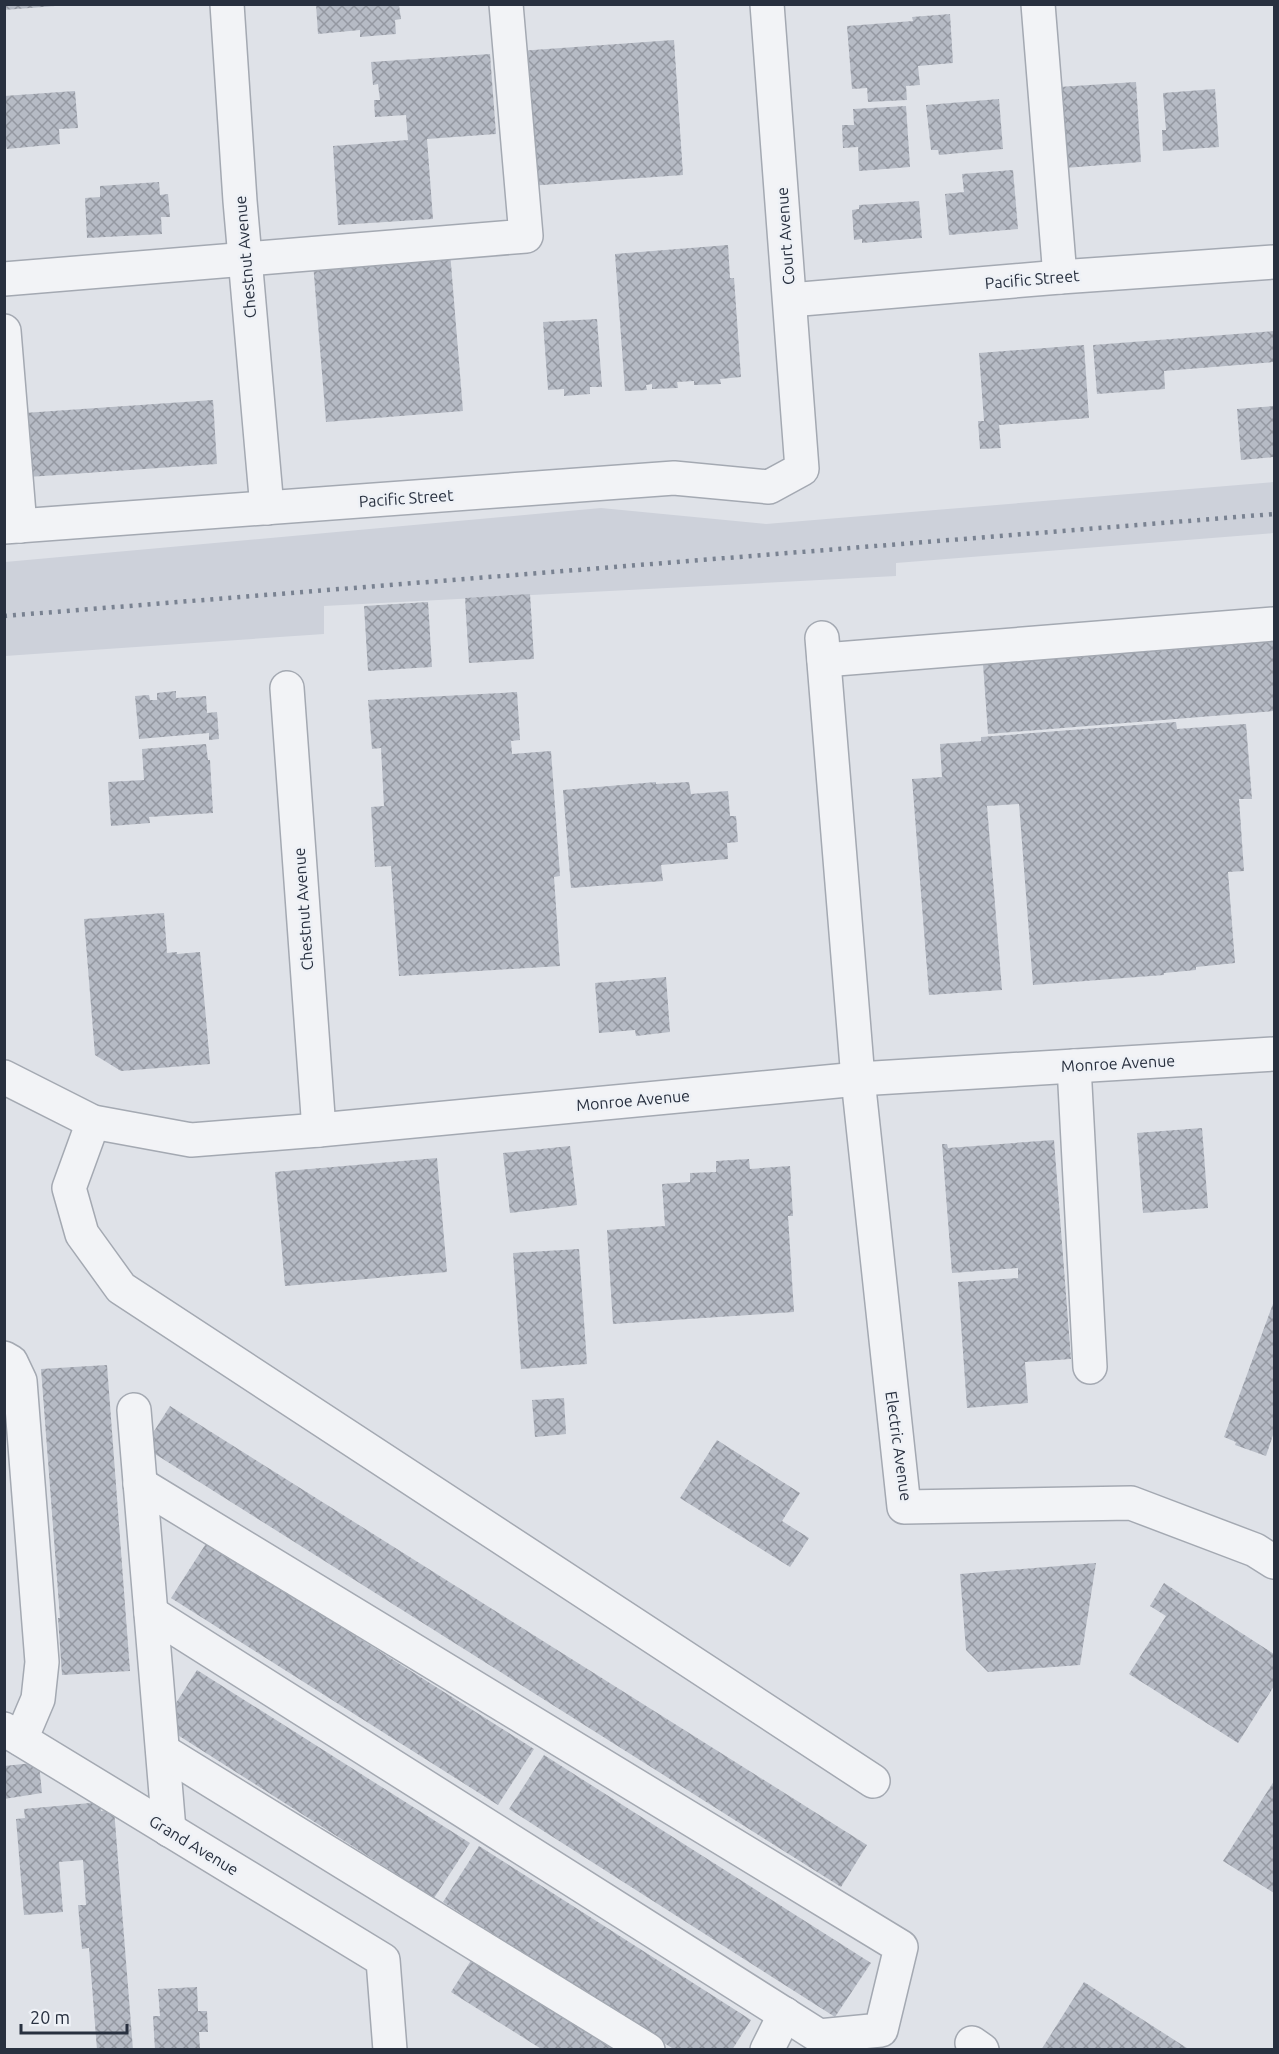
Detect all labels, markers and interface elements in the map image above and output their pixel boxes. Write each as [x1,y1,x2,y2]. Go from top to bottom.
street label: Court Avenue [773,186,797,286]
street label: Chestnut Avenue [231,195,259,319]
street label: Pacific Street [984,266,1081,292]
street label: Pacific Street [358,486,455,510]
street label: Chestnut Avenue [290,847,316,971]
street label: Monroe Avenue [1060,1051,1176,1075]
street label: Monroe Avenue [575,1086,691,1114]
street label: Electric Avenue [882,1390,916,1502]
street label: Grand Avenue [146,1811,242,1879]
scale bar [21,1997,128,2035]
text: 20 m [30,2007,70,2027]

